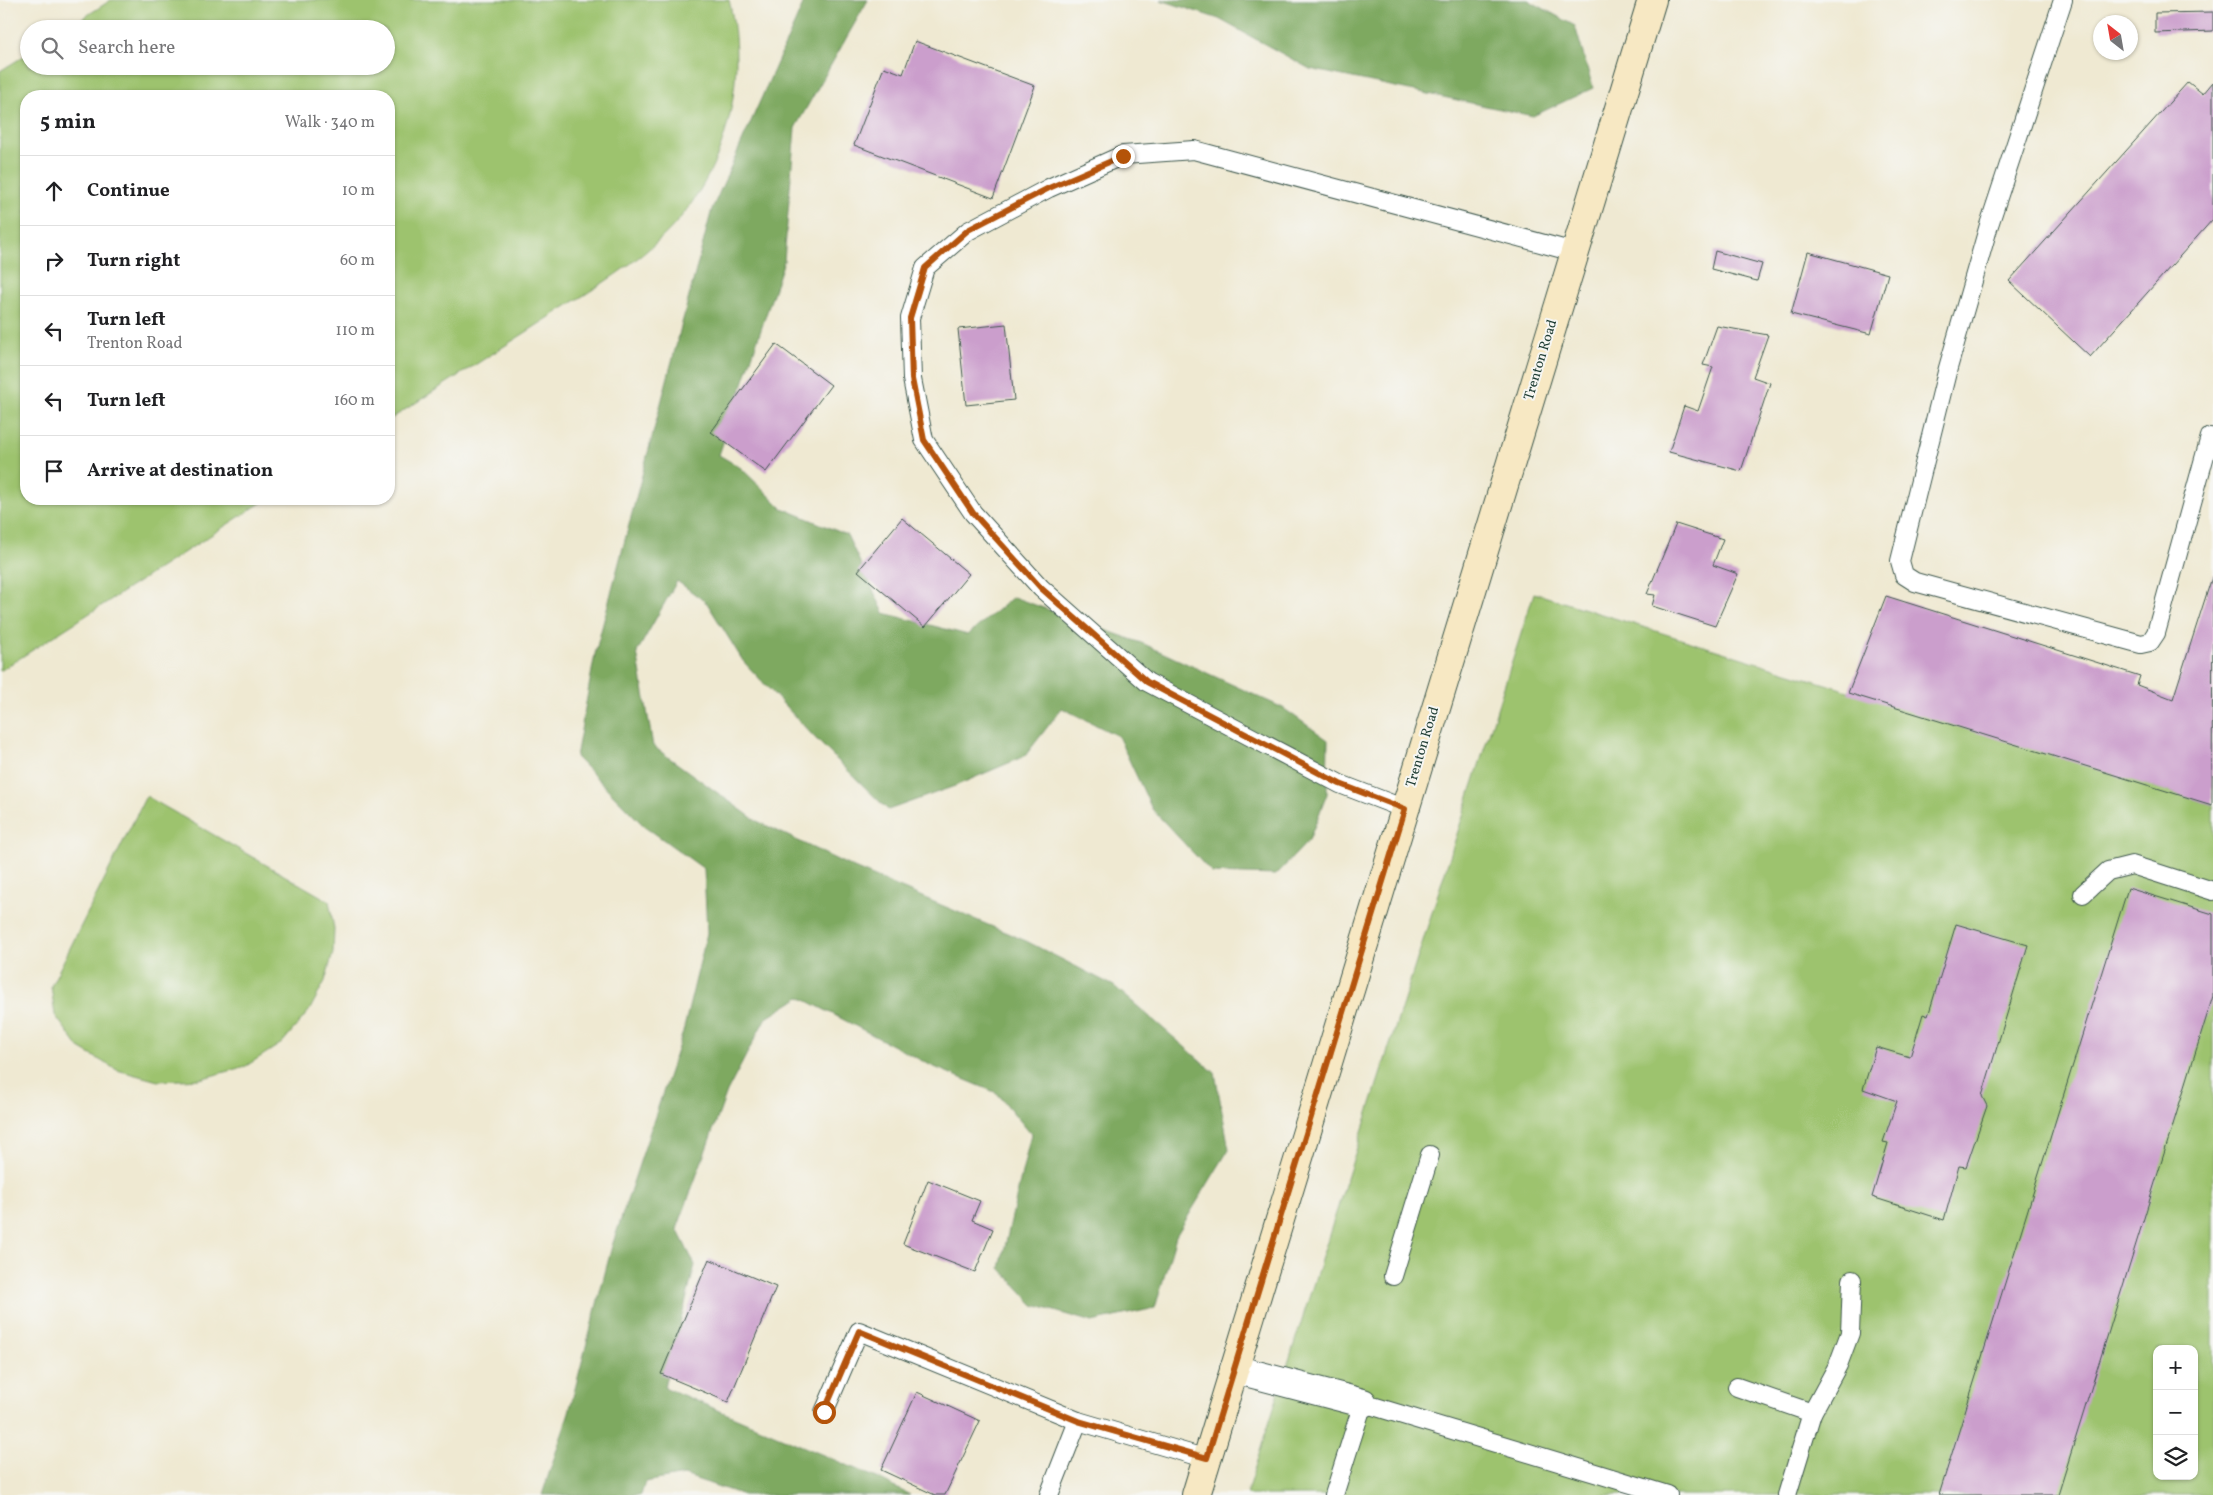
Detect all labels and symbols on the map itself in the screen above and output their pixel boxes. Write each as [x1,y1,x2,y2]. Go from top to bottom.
north arrow [2093,15,2138,60]
route end [1112,145,1135,168]
street label: Trenton Road [1520,317,1562,403]
street label: Trenton Road [1402,704,1444,790]
route start [813,1401,836,1424]

